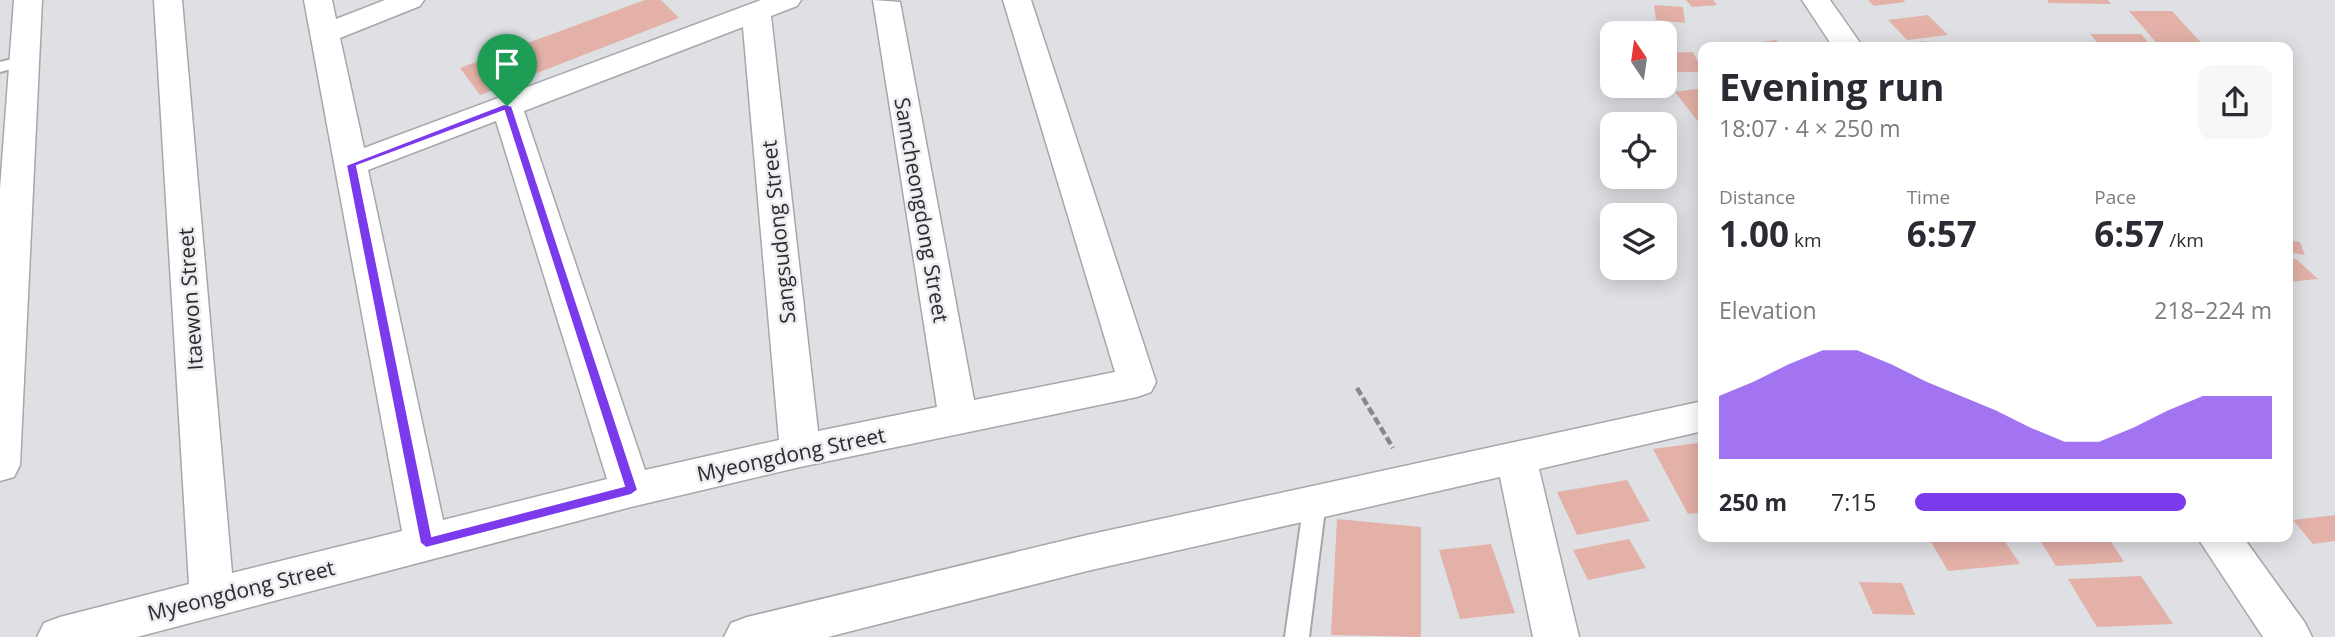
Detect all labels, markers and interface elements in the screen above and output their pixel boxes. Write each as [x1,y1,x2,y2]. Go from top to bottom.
north arrow [1600,21,1676,98]
map controls [1600,21,1677,280]
pin [477,34,537,106]
icon: arrive [488,45,526,83]
text: Evening run [1719,60,1944,112]
button: share [2198,65,2272,139]
street label: Samcheongdong Street [888,95,956,325]
button: locate [1600,112,1677,189]
text: 18:07 · 4 × 250 m [1719,112,1901,144]
street label: Sangsudong Street [754,139,802,325]
text: Distance [1719,184,1795,210]
text: Time [1907,184,1950,210]
text: Pace [2094,184,2136,210]
button: layers [1600,203,1677,280]
text: 1.00 [1719,210,1789,257]
text: 6:57 [1907,210,1977,257]
text: 6:57 [2094,210,2164,257]
street label: Itaewon Street [171,227,209,371]
text: km [1789,227,1822,253]
text: /km [2164,227,2204,253]
text: Elevation [1719,294,1817,326]
text: 218–224 m [2154,294,2272,326]
street label: Myeongdong Street [694,420,888,488]
text: 250 m [1719,486,1787,518]
text: 7:15 [1831,486,1877,518]
street label: Myeongdong Street [144,553,338,627]

